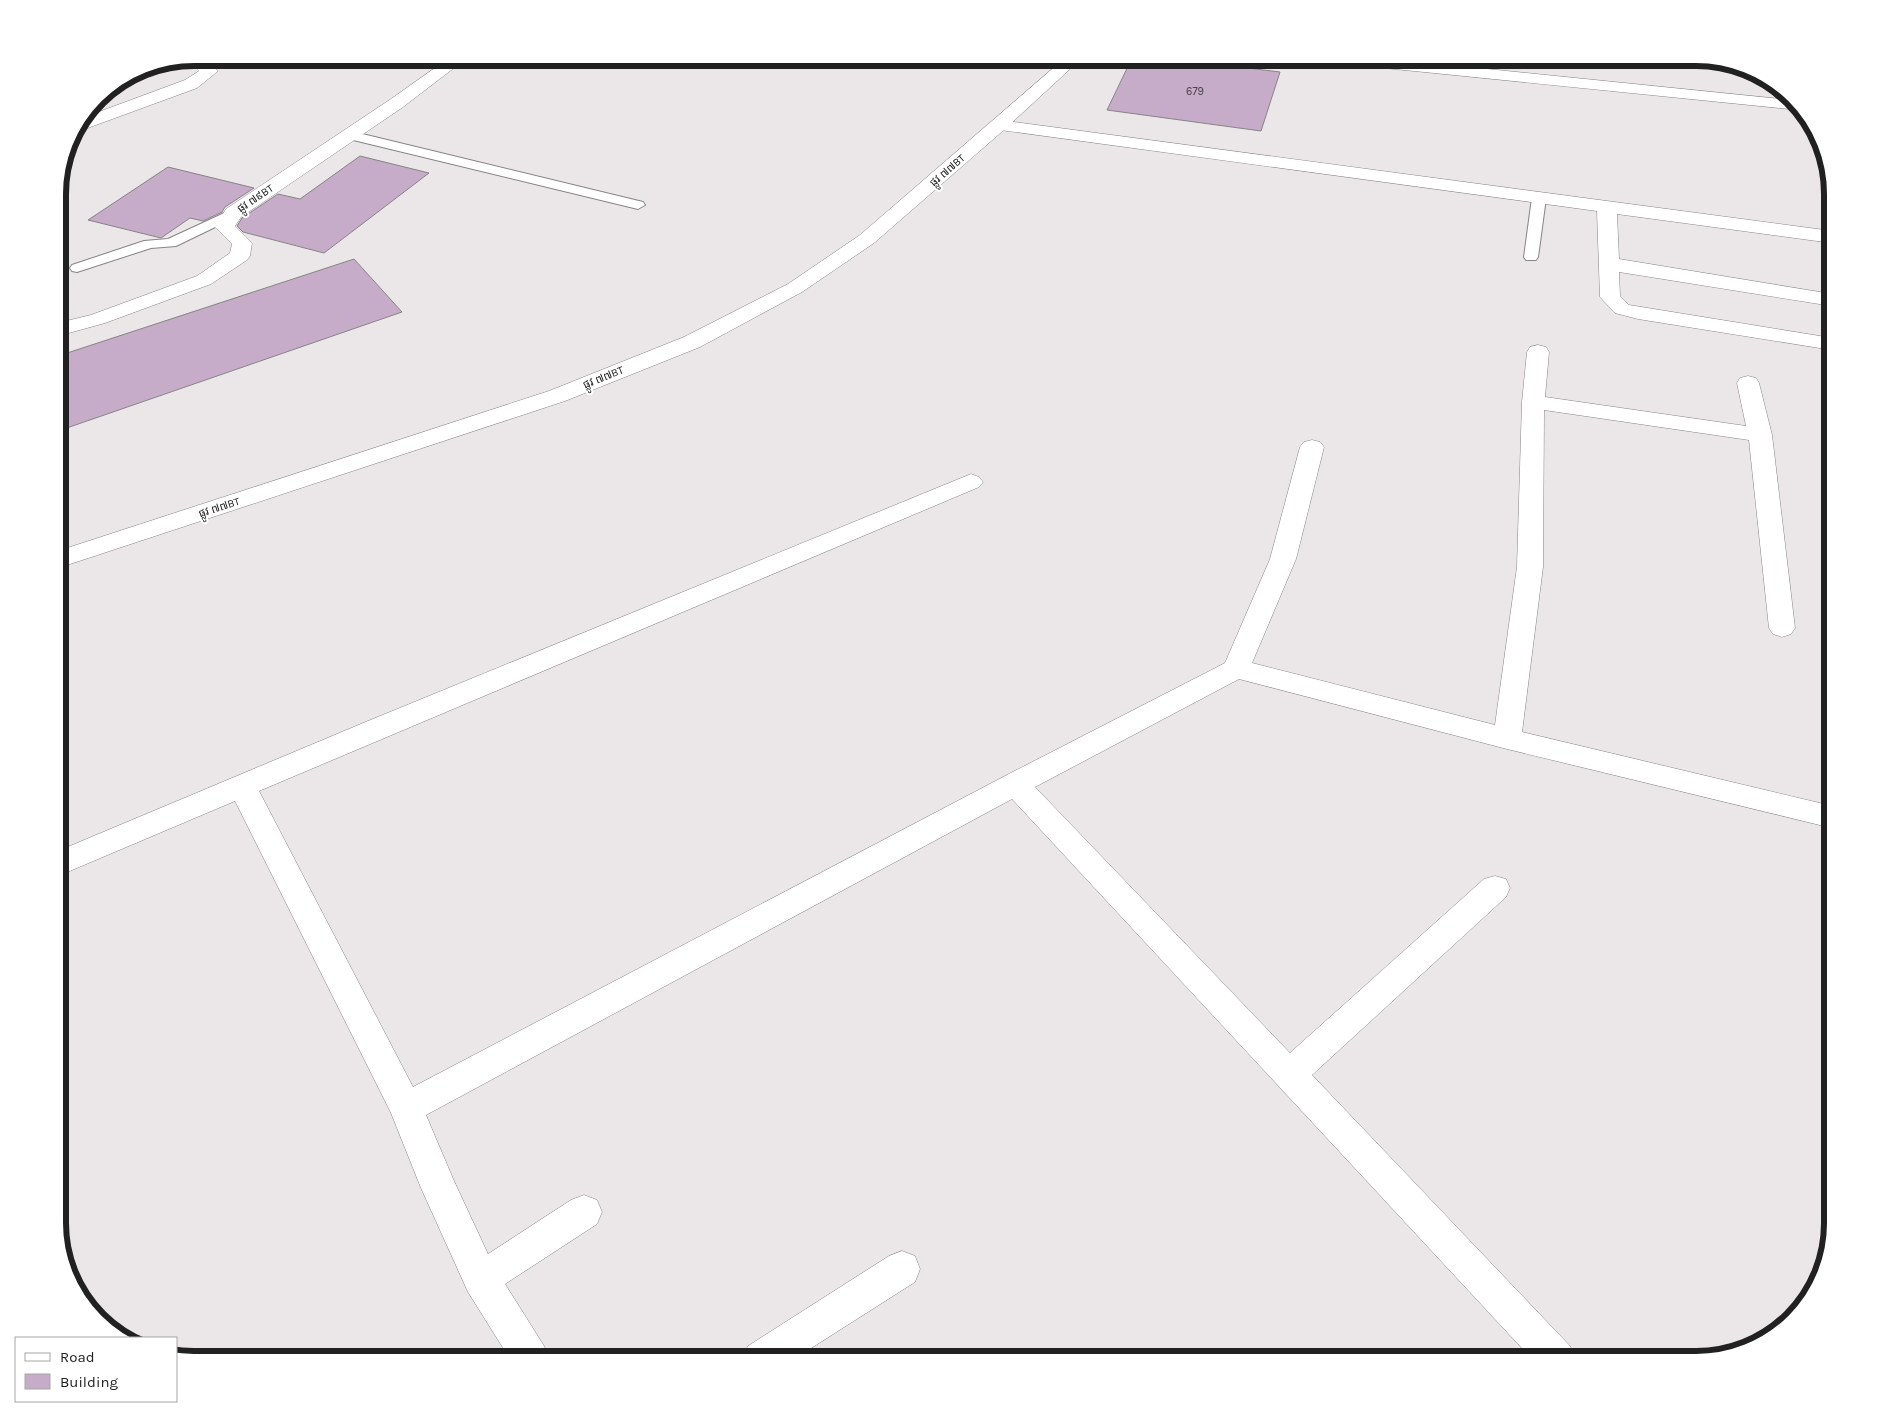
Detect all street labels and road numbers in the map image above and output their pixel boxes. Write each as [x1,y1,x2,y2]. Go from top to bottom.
street label: ផ្លូវ ៧៧BT [927,151,970,192]
street label: ផ្លូវ ៧៩BT [235,181,278,218]
street label: ផ្លូវ ៧៧BT [581,363,627,395]
street label: ផ្លូវ ៧៧BT [197,495,243,523]

